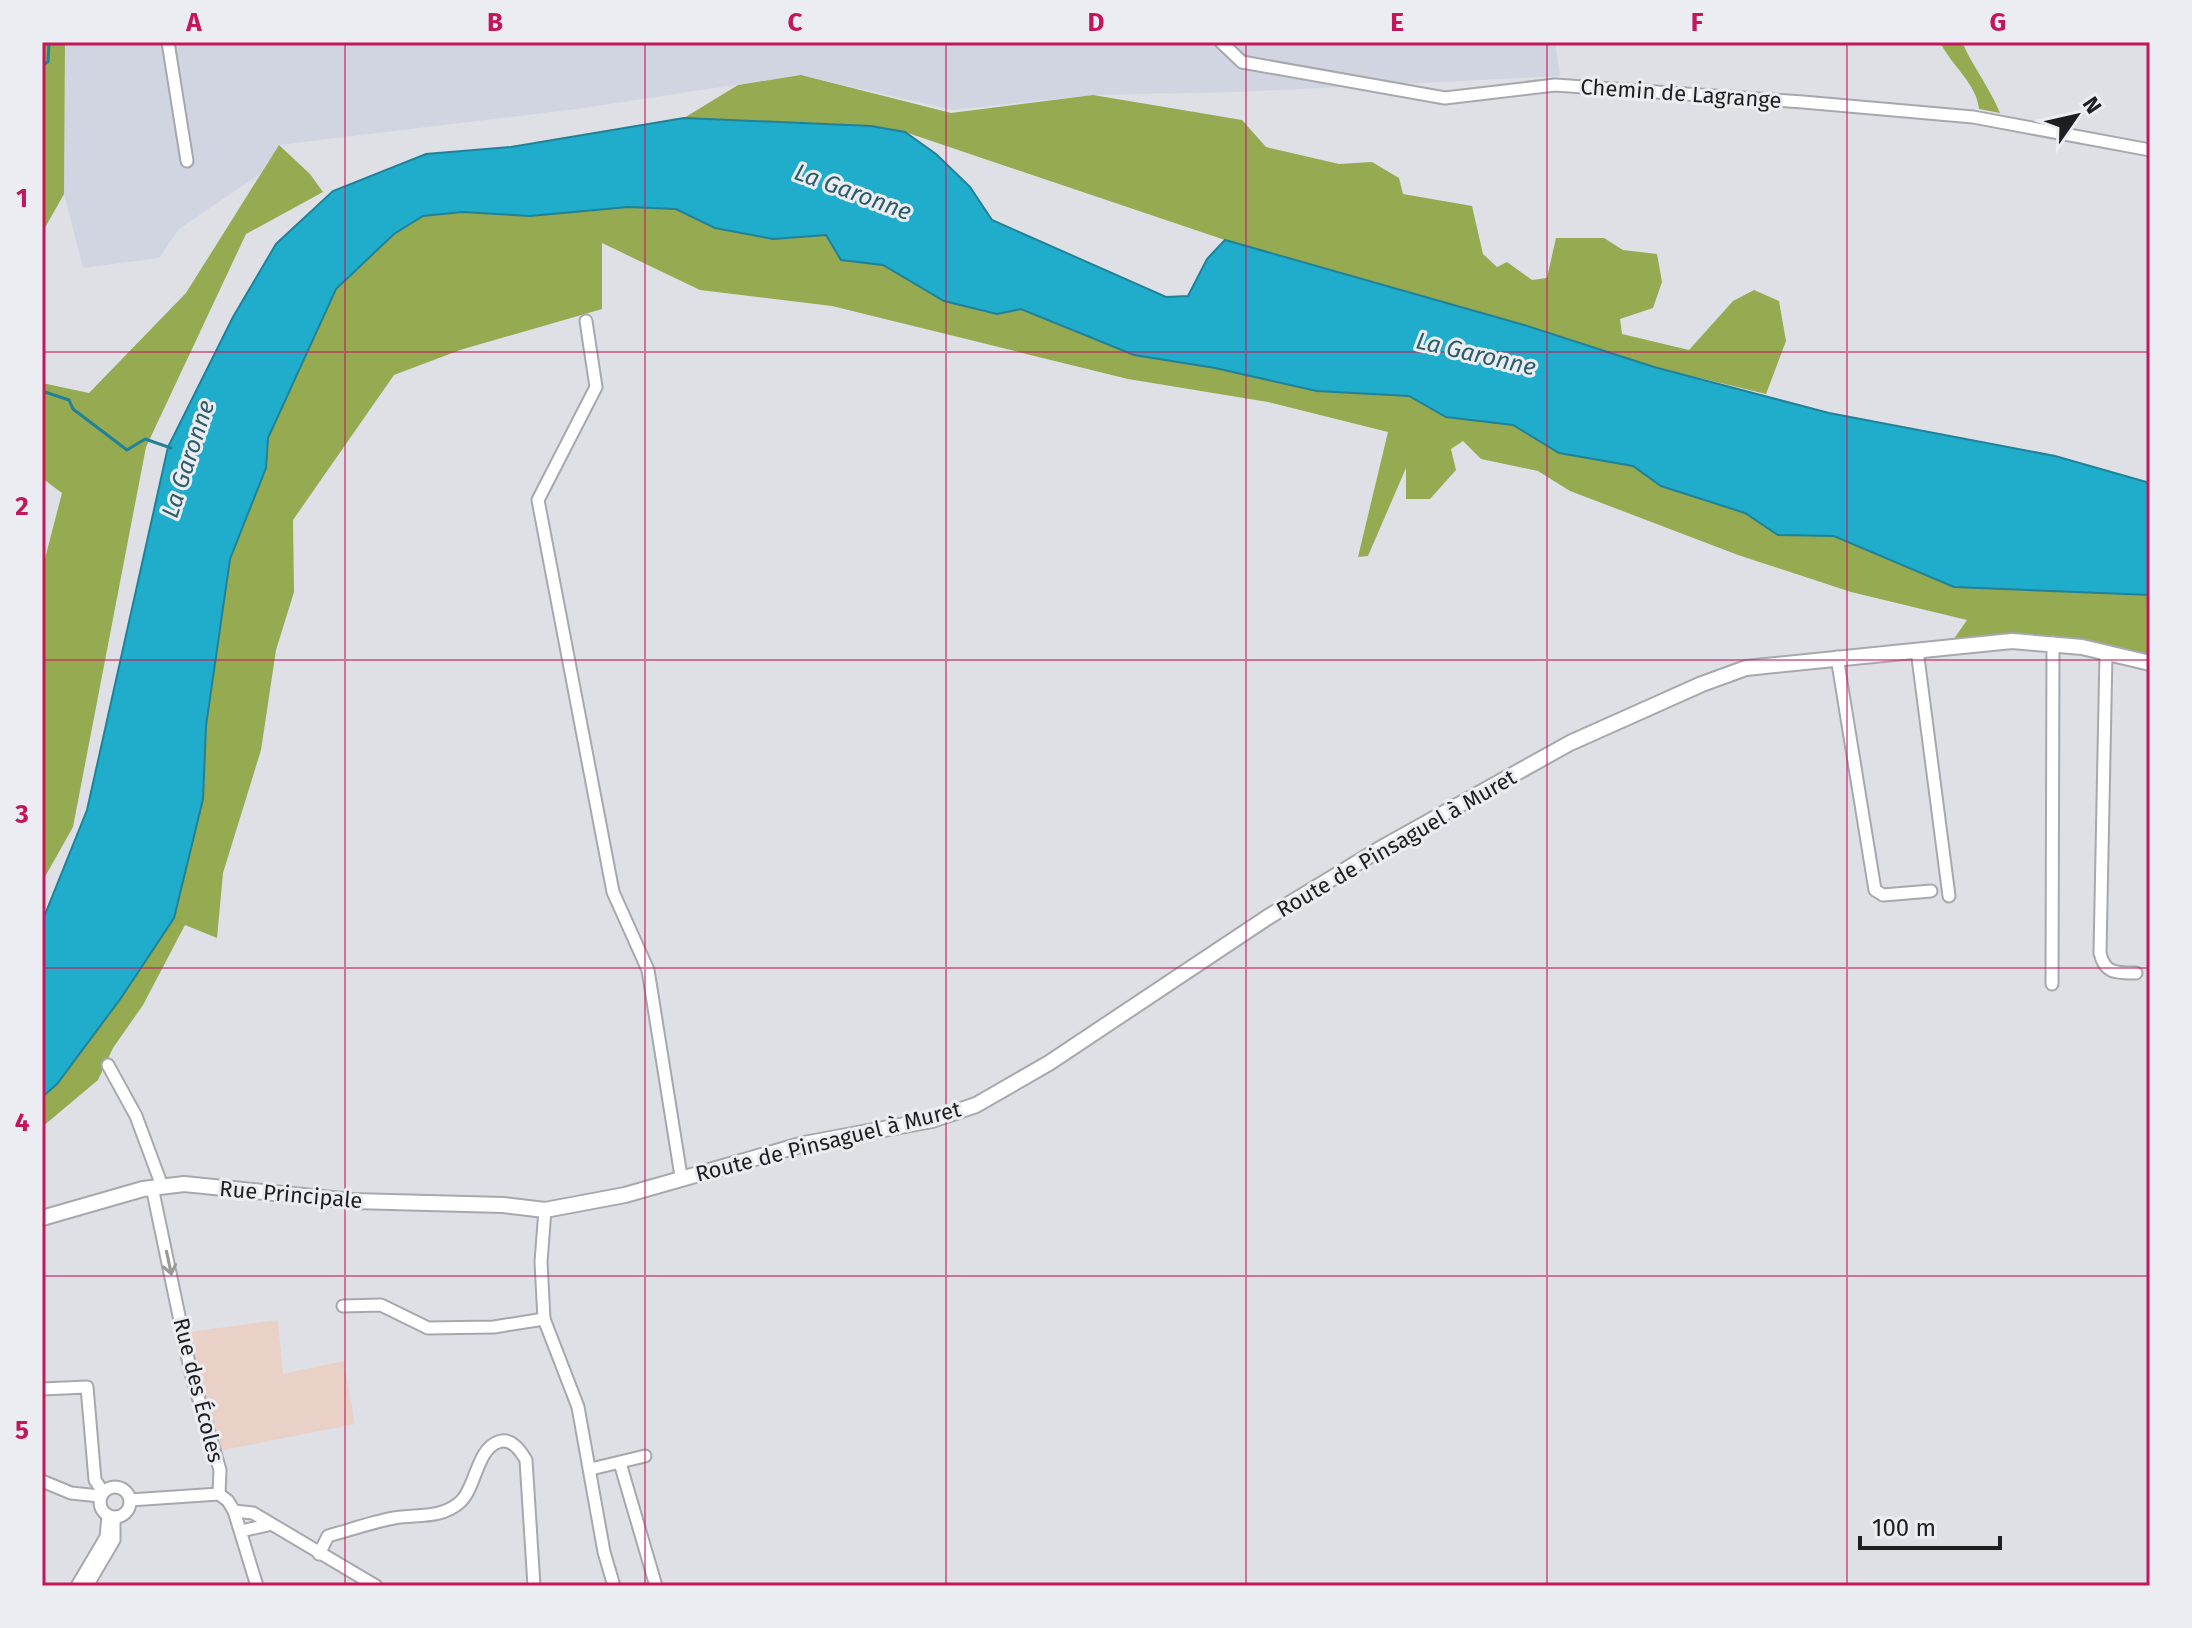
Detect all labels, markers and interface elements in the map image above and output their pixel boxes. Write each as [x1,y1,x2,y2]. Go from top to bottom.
text: A [185,7,202,38]
text: B [487,7,503,38]
text: C [788,7,803,38]
text: D [1088,7,1105,38]
text: E [1390,7,1404,38]
text: F [1691,7,1704,38]
text: G [1990,7,2006,38]
street label: Chemin de Lagrange [1580,73,1782,114]
north arrow [2036,76,2116,156]
text: N [2077,91,2107,119]
water label: La Garonne [791,158,915,226]
text: 1 [16,183,28,214]
water label: La Garonne [1413,327,1539,381]
water label: La Garonne [156,397,220,521]
text: 2 [15,491,29,522]
street label: Route de Pinsaguel à Muret [1272,764,1521,923]
text: 3 [14,799,29,830]
street label: Route de Pinsaguel à Muret [693,1095,964,1188]
text: 4 [15,1107,30,1138]
street label: Rue Principale [218,1175,364,1214]
one-way arrow [162,1250,177,1276]
street label: Rue des Écoles [168,1315,230,1465]
text: 5 [15,1415,29,1446]
scale bar [1860,1500,2000,1550]
text: 100 m [1872,1514,1936,1542]

